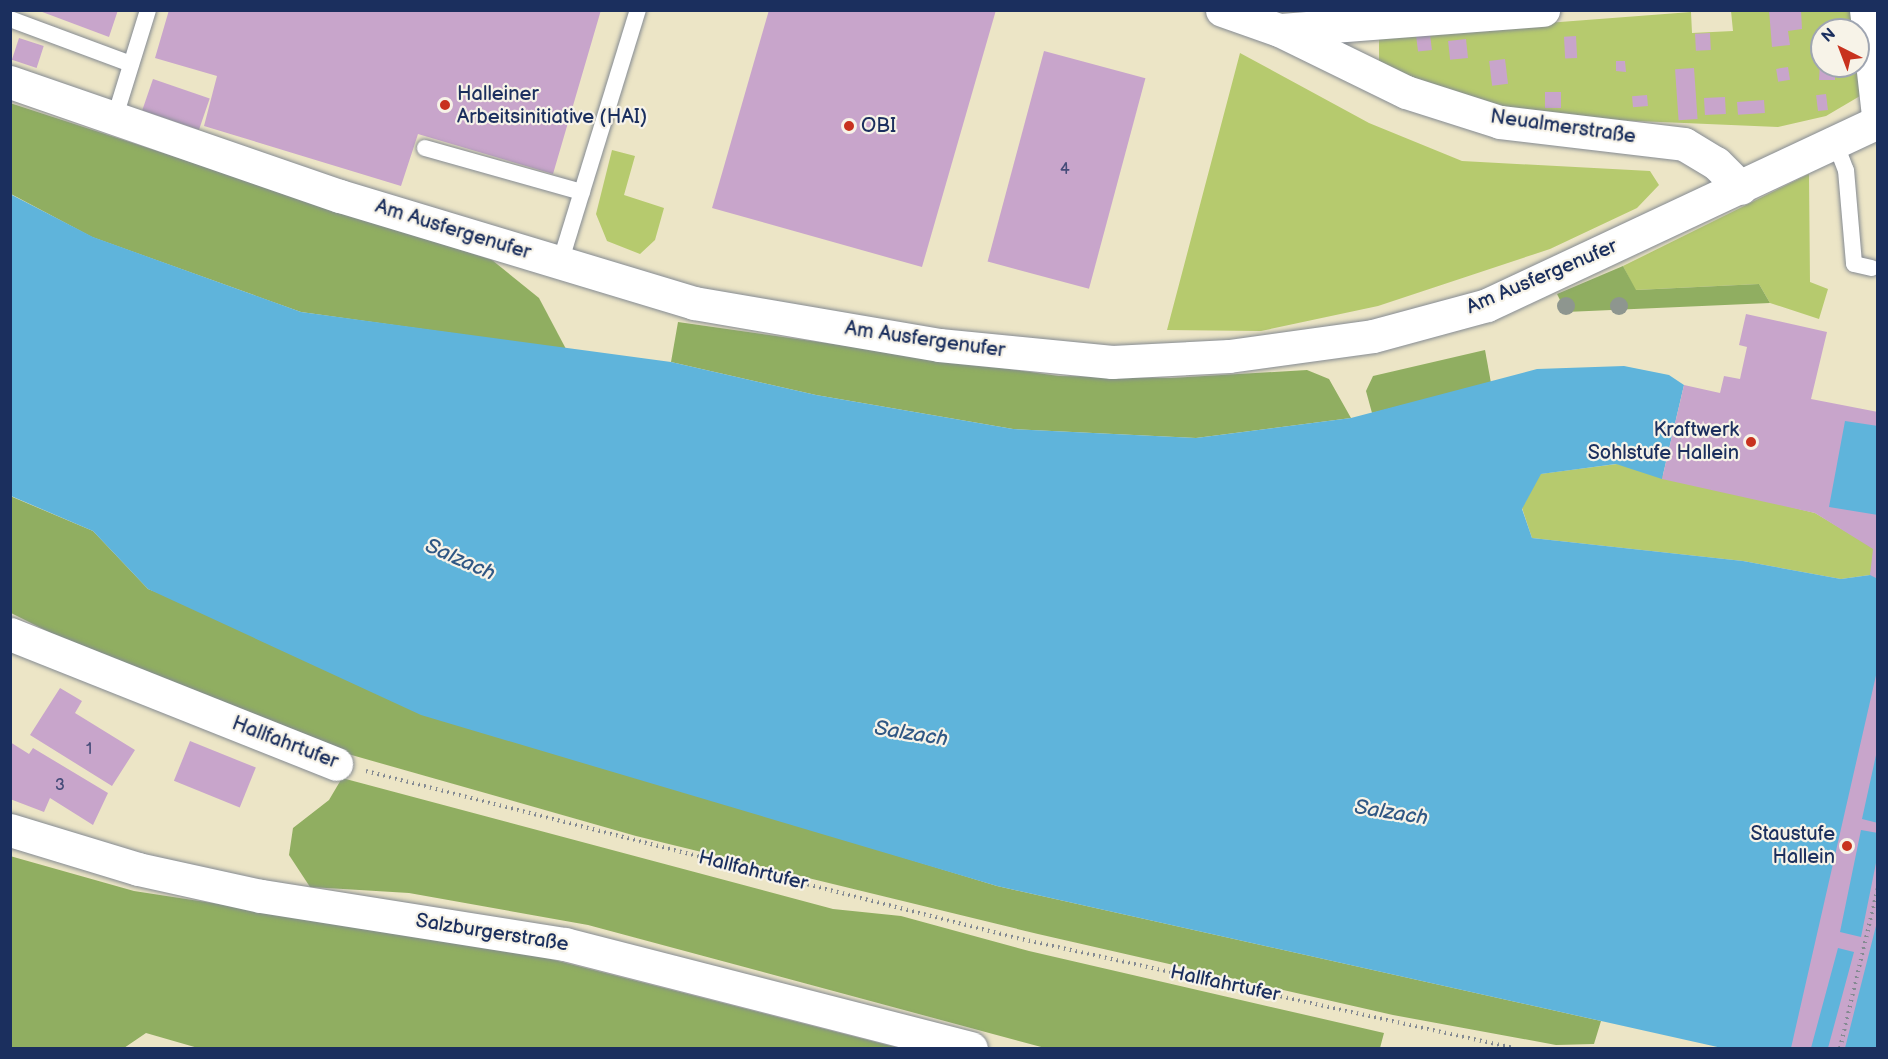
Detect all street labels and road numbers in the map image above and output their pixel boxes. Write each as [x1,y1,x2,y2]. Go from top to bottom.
street label: Neualmerstraße [1489,105,1637,149]
street label: Am Ausfergenufer [372,195,534,265]
street label: Am Ausfergenufer [1463,234,1621,320]
street label: Am Ausfergenufer [843,317,1007,363]
street label: Hallfahrtufer [229,712,341,774]
street label: Hallfahrtufer [696,846,810,896]
street label: Salzburgerstraße [414,909,570,957]
street label: Hallfahrtufer [1168,961,1282,1007]

